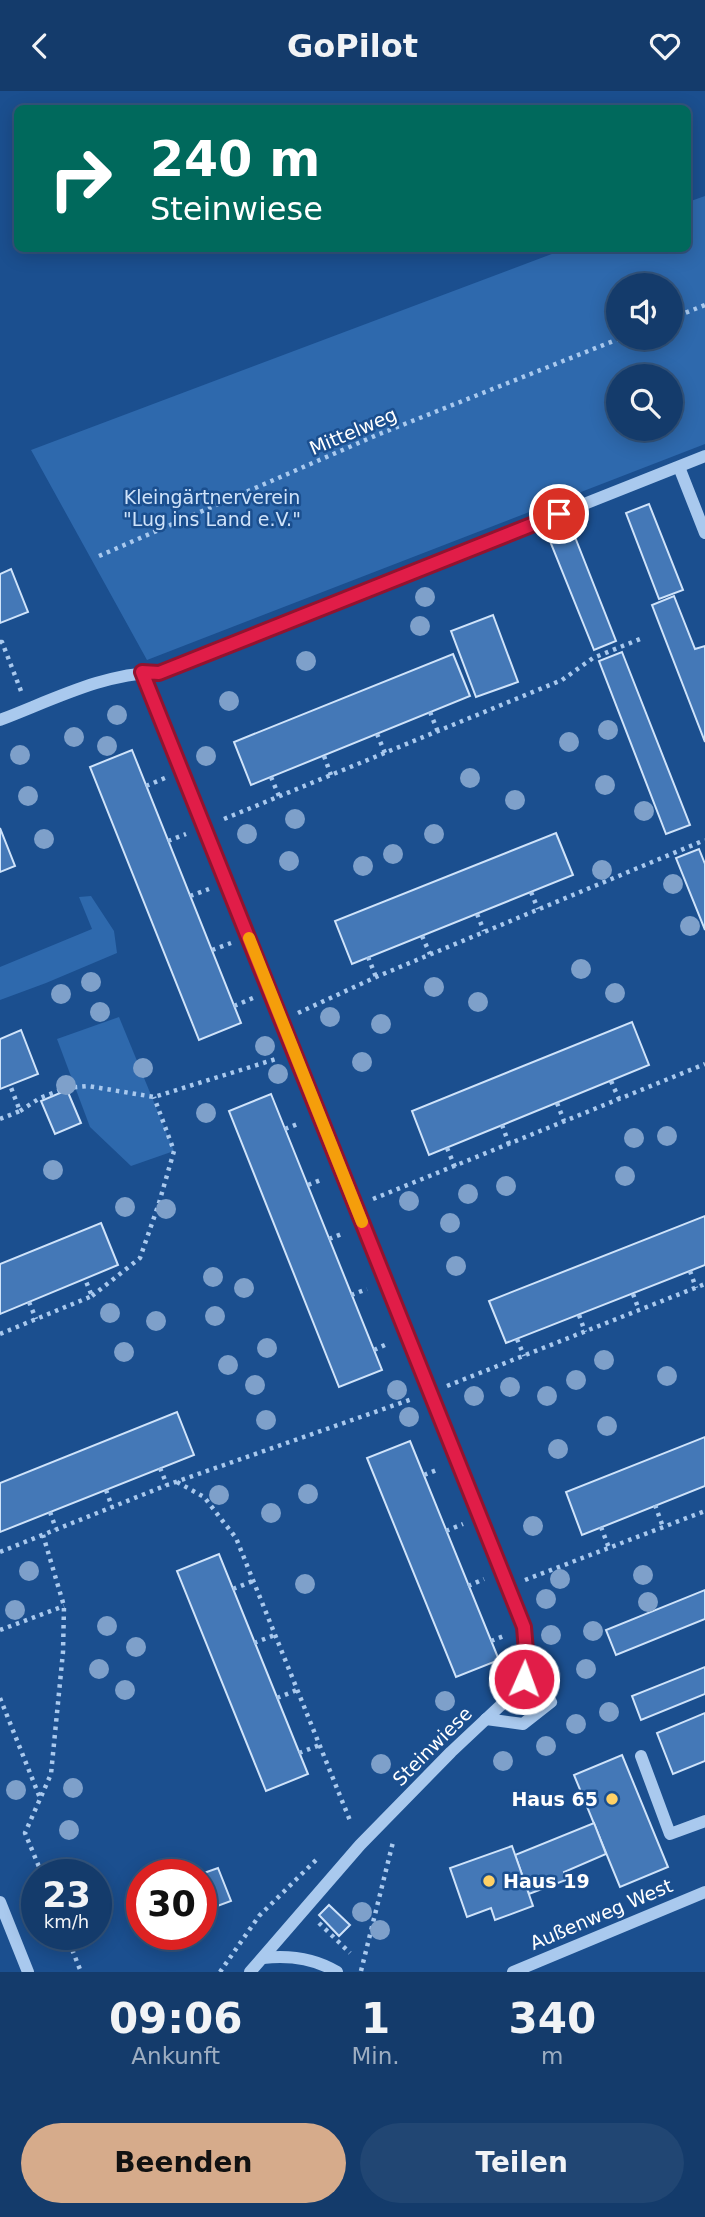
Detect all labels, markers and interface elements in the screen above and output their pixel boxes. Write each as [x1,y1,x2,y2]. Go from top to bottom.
icon: back [21,27,59,65]
text: GoPilot [287,27,418,65]
icon: heart [646,27,684,65]
text: 240 m [150,131,320,188]
icon: right [35,133,126,224]
text: Steinwiese [150,190,323,228]
map controls [606,273,683,441]
button: sound [606,273,683,350]
button: search [606,364,683,441]
street label: Mittelweg [306,403,400,459]
pin [529,484,589,544]
park label: Kleingärtnerverein "Lug ins Land e.V." [123,486,301,530]
icon: arrive [540,495,578,533]
position arrow [487,1642,561,1716]
street label: Steinwiese [388,1702,476,1790]
place label: Haus 65 [511,1788,598,1810]
marker: Haus 65 [604,1791,620,1807]
speed limit sign: 30 [126,1859,217,1950]
place label: Haus 19 [503,1870,590,1892]
marker: Haus 19 [481,1873,497,1889]
street label: Außenweg West [526,1874,676,1954]
text: 23 [42,1875,91,1915]
text: km/h [44,1911,89,1932]
text: 09:06 [109,1994,243,2043]
text: 1 [361,1994,390,2043]
text: 340 [508,1994,596,2043]
text: Ankunft [131,2043,220,2069]
text: Min. [351,2043,400,2069]
text: m [541,2043,563,2069]
button: Beenden [21,2123,346,2203]
button: Teilen [360,2123,684,2203]

